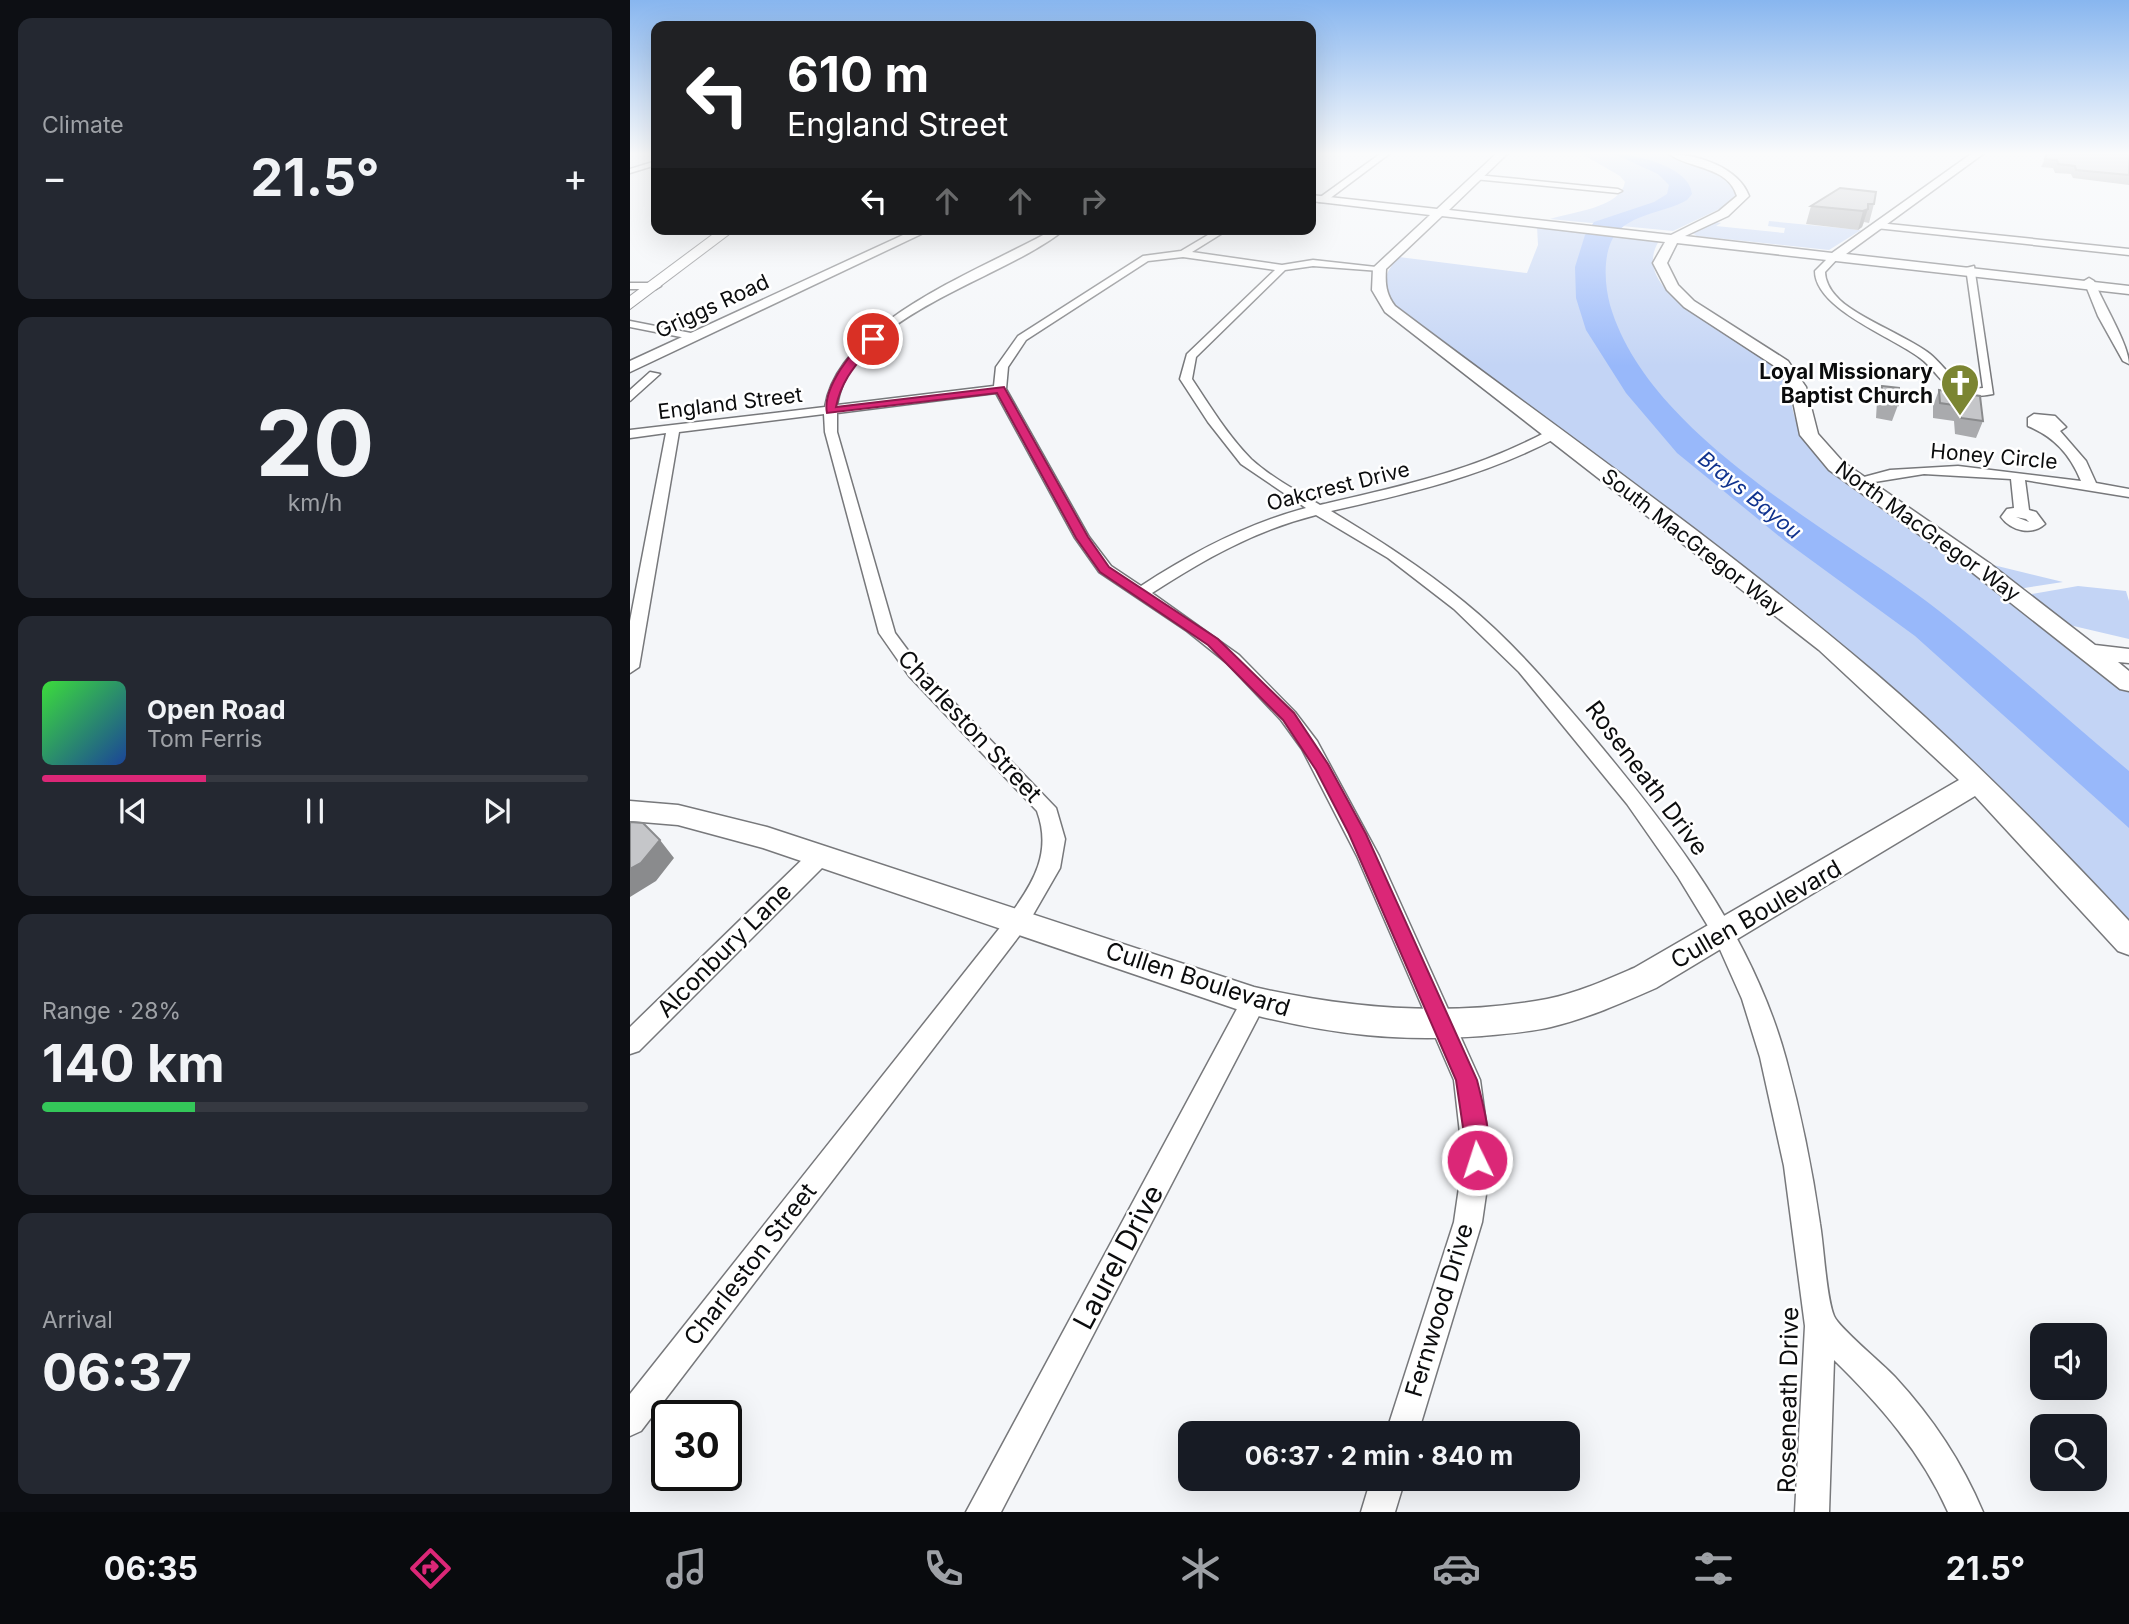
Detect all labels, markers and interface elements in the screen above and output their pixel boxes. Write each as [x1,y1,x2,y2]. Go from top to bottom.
text: 610 m [787,45,929,104]
icon: left [672,49,763,140]
text: England Street [787,105,1008,144]
text: Climate [42,111,124,139]
text: 21.5° [250,146,380,209]
text: − [42,154,67,200]
text: + [563,154,588,200]
icon: left [855,182,893,220]
icon: ahead [928,182,966,220]
icon: ahead [1001,182,1039,220]
icon: right [1074,182,1112,220]
street label: Griggs Road [651,269,773,343]
pin [843,309,903,369]
icon: arrive [854,320,892,358]
place label: Loyal Missionary Baptist Church [1759,359,1933,408]
church icon: Loyal Missionary Baptist Church [1939,362,1981,417]
street label: England Street [656,382,804,424]
text: 20 [256,388,374,498]
street label: Honey Circle [1929,438,2059,474]
water label: Brays Bayou [1693,446,1807,544]
street label: Oakcrest Drive [1264,456,1412,516]
street label: North MacGregor Way [1831,456,2025,607]
street label: South MacGregor Way [1597,463,1789,621]
text: km/h [288,489,342,517]
street label: Charleston Street [892,644,1048,808]
text: Open Road [147,694,286,725]
street label: Roseneath Drive [1579,695,1715,861]
text: Tom Ferris [147,725,262,753]
icon: previous [114,792,152,830]
icon: pause [296,792,334,830]
icon: next [478,792,516,830]
street label: Cullen Boulevard [1666,853,1846,975]
street label: Alconbury Lane [651,877,797,1023]
street label: Cullen Boulevard [1102,936,1294,1022]
text: Range · 28% [42,997,181,1025]
text: 140 km [42,1032,225,1095]
position arrow [1440,1123,1514,1197]
street label: Charleston Street [678,1177,822,1351]
street label: Laurel Drive [1066,1179,1170,1335]
street label: Fernwood Drive [1399,1220,1479,1400]
text: Arrival [42,1306,113,1334]
street label: Roseneath Drive [1772,1307,1804,1493]
map controls [2030,1323,2107,1491]
button: sound [2030,1323,2107,1400]
text: 06:37 [42,1341,192,1404]
speed limit sign: 30 [651,1400,742,1491]
button: search [2030,1414,2107,1491]
text: 06:37 · 2 min · 840 m [1245,1440,1513,1471]
icon: directions [406,1544,455,1593]
icon: music [662,1544,711,1593]
icon: phone [919,1544,968,1593]
icon: climate [1176,1544,1225,1593]
icon: car [1432,1544,1481,1593]
icon: filters [1689,1544,1738,1593]
text: 06:35 [104,1549,198,1588]
text: 21.5° [1946,1549,2025,1588]

